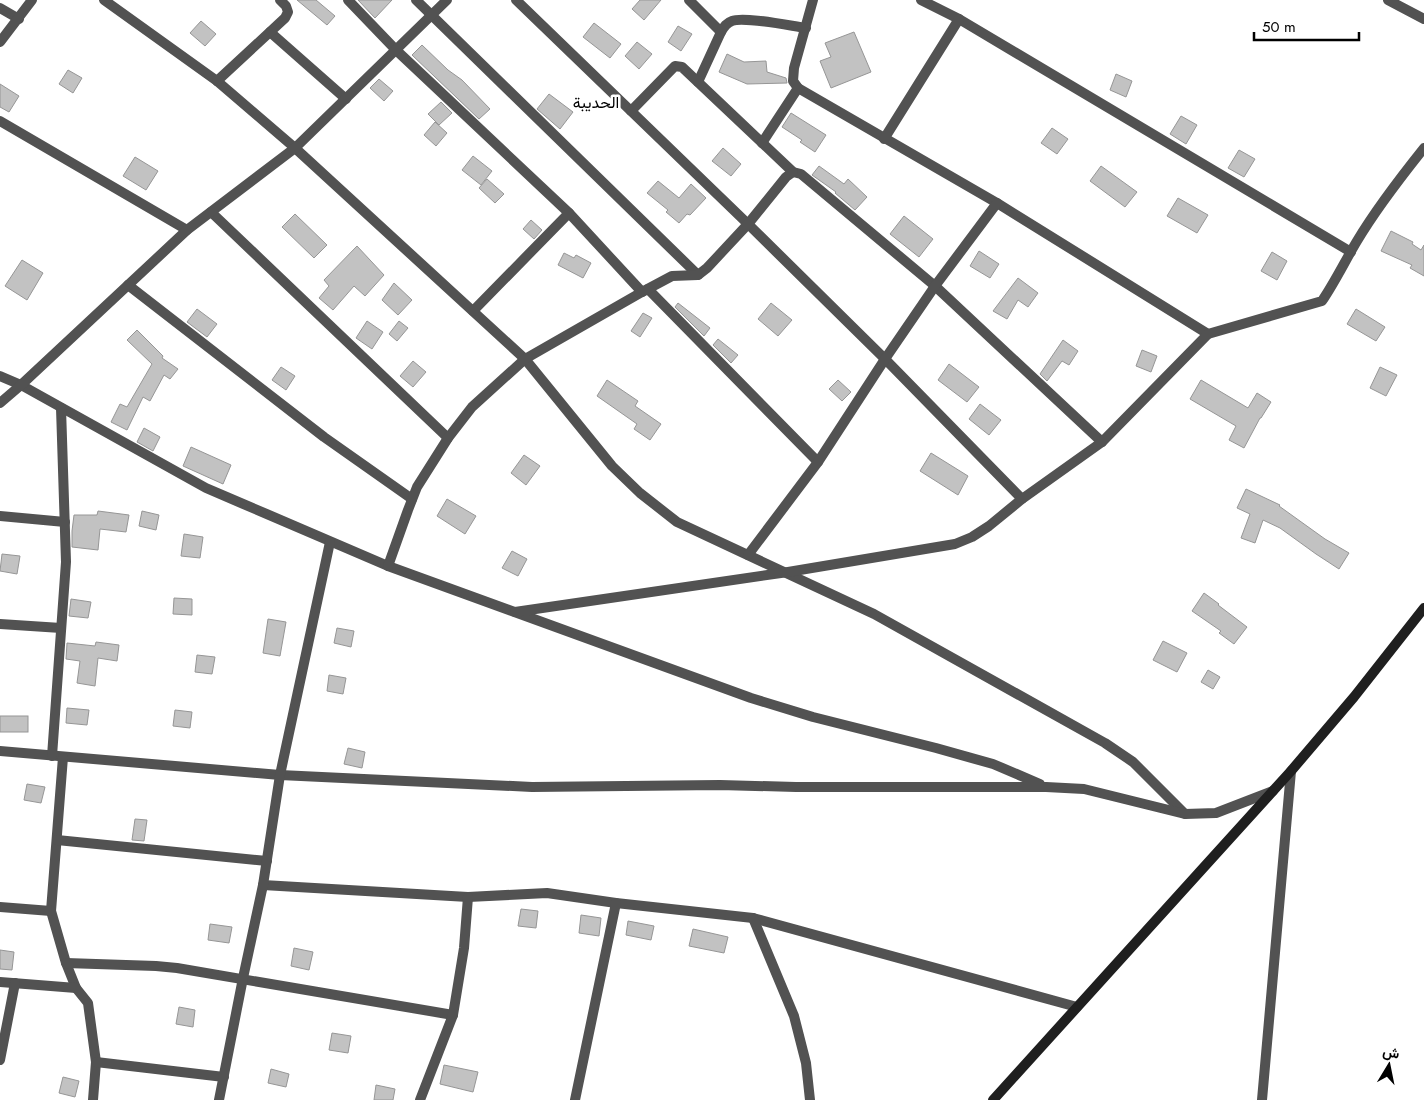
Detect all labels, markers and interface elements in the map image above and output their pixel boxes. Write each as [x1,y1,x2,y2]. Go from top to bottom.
scale bar [1254,10,1359,42]
text: 50 m [1262,16,1296,38]
district label: الحديبة [573,91,619,114]
north arrow [1364,1040,1414,1090]
text: ش [1381,1041,1401,1064]

